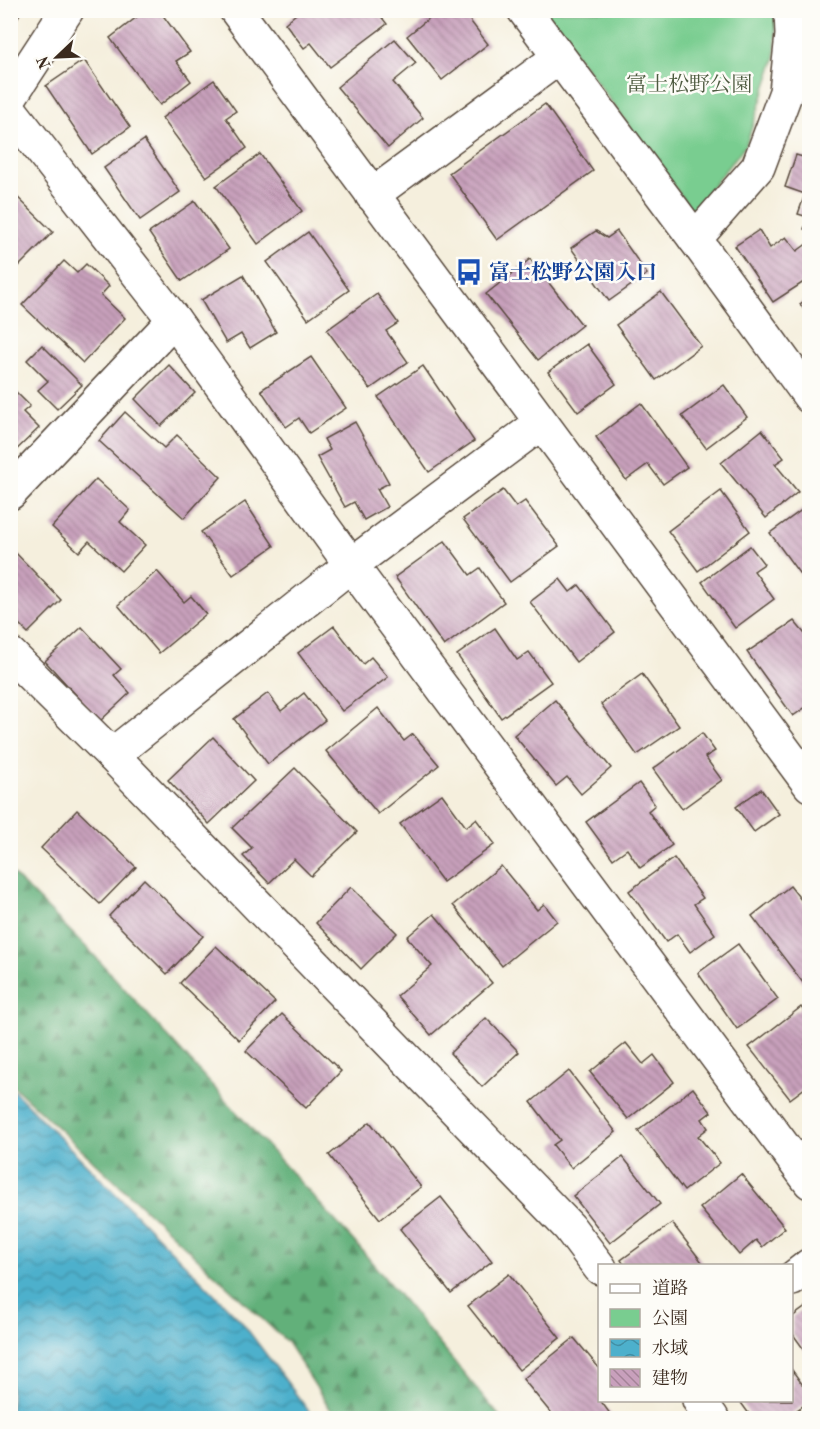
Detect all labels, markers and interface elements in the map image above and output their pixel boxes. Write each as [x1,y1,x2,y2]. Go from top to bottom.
north arrow [27,27,87,87]
text: N [35,53,55,71]
park label: 富士松野公園 [626,73,752,96]
bus stop icon: 富士松野公園入口 [454,257,484,287]
place label: 富士松野公園入口 [489,261,657,284]
legend [598,1264,793,1402]
text: 道路 [652,1278,688,1298]
text: 公園 [652,1309,688,1328]
text: 水域 [652,1338,688,1358]
text: 建物 [652,1368,688,1388]

